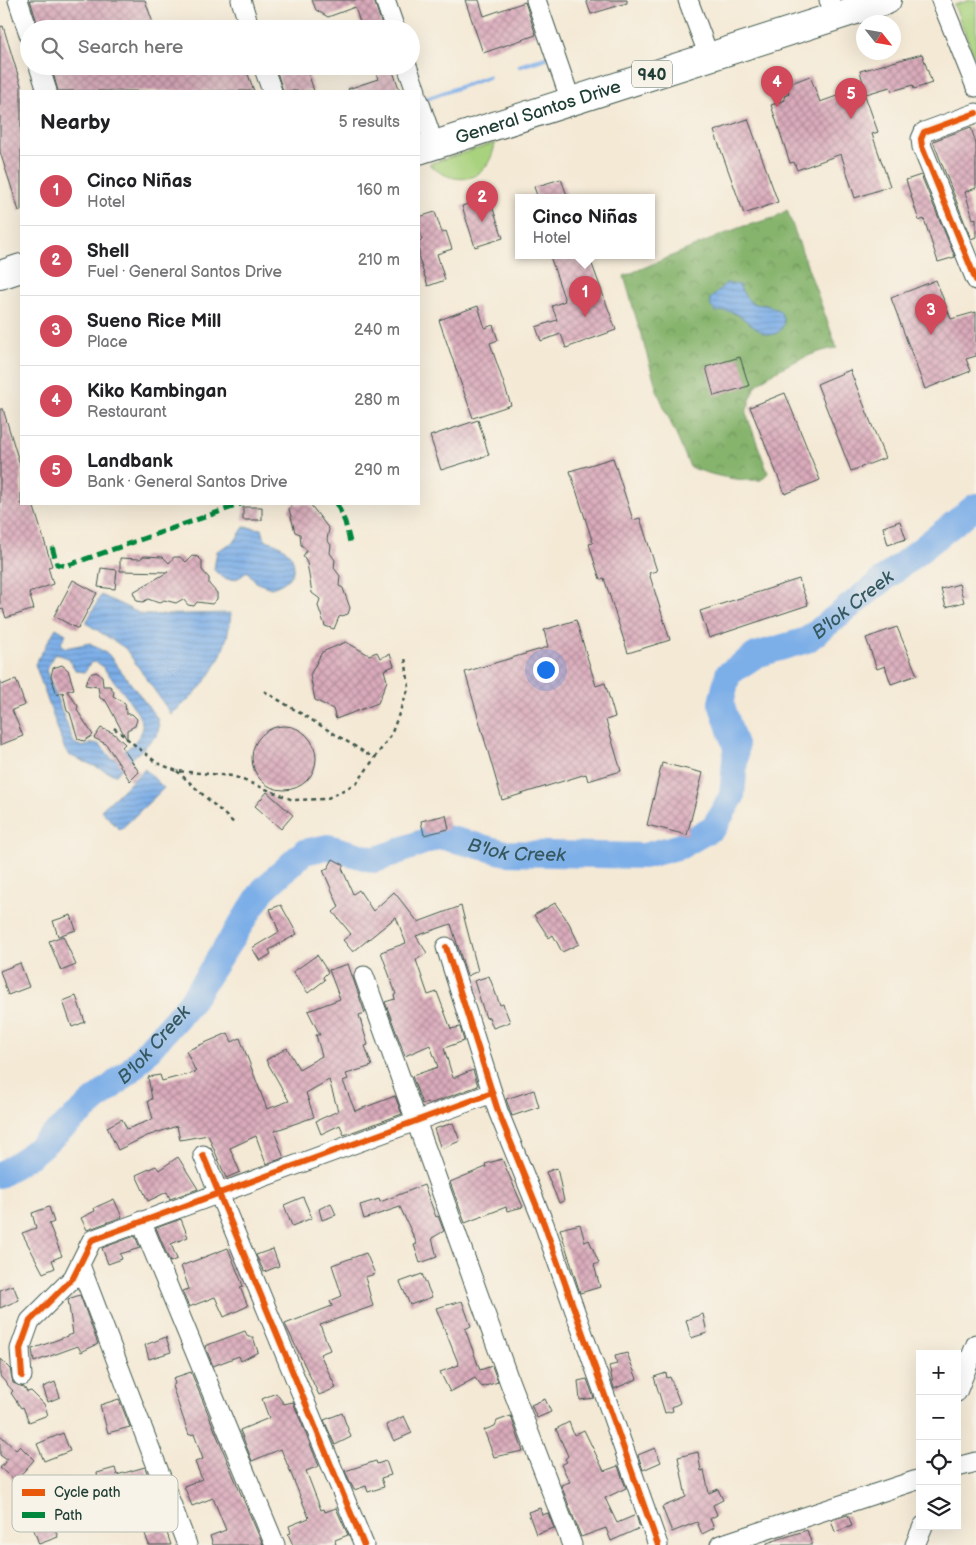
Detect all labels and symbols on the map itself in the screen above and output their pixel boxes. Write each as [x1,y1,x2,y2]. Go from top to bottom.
north arrow [856,15,901,60]
road number: 940 [632,61,672,88]
pin: 4 [761,66,793,107]
street label: General Santos Drive [453,76,624,149]
pin: 5 [835,78,867,119]
pin: 2 [466,181,498,222]
pin: 1 [569,276,601,317]
pin: 3 [915,294,947,335]
water label: B'lok Creek [808,565,899,645]
your location [533,657,559,683]
water label: B'lok Creek [465,834,566,867]
water label: B'lok Creek [113,1001,196,1090]
legend [12,1475,178,1532]
text: Cycle path [54,1484,121,1501]
text: Path [54,1507,82,1524]

